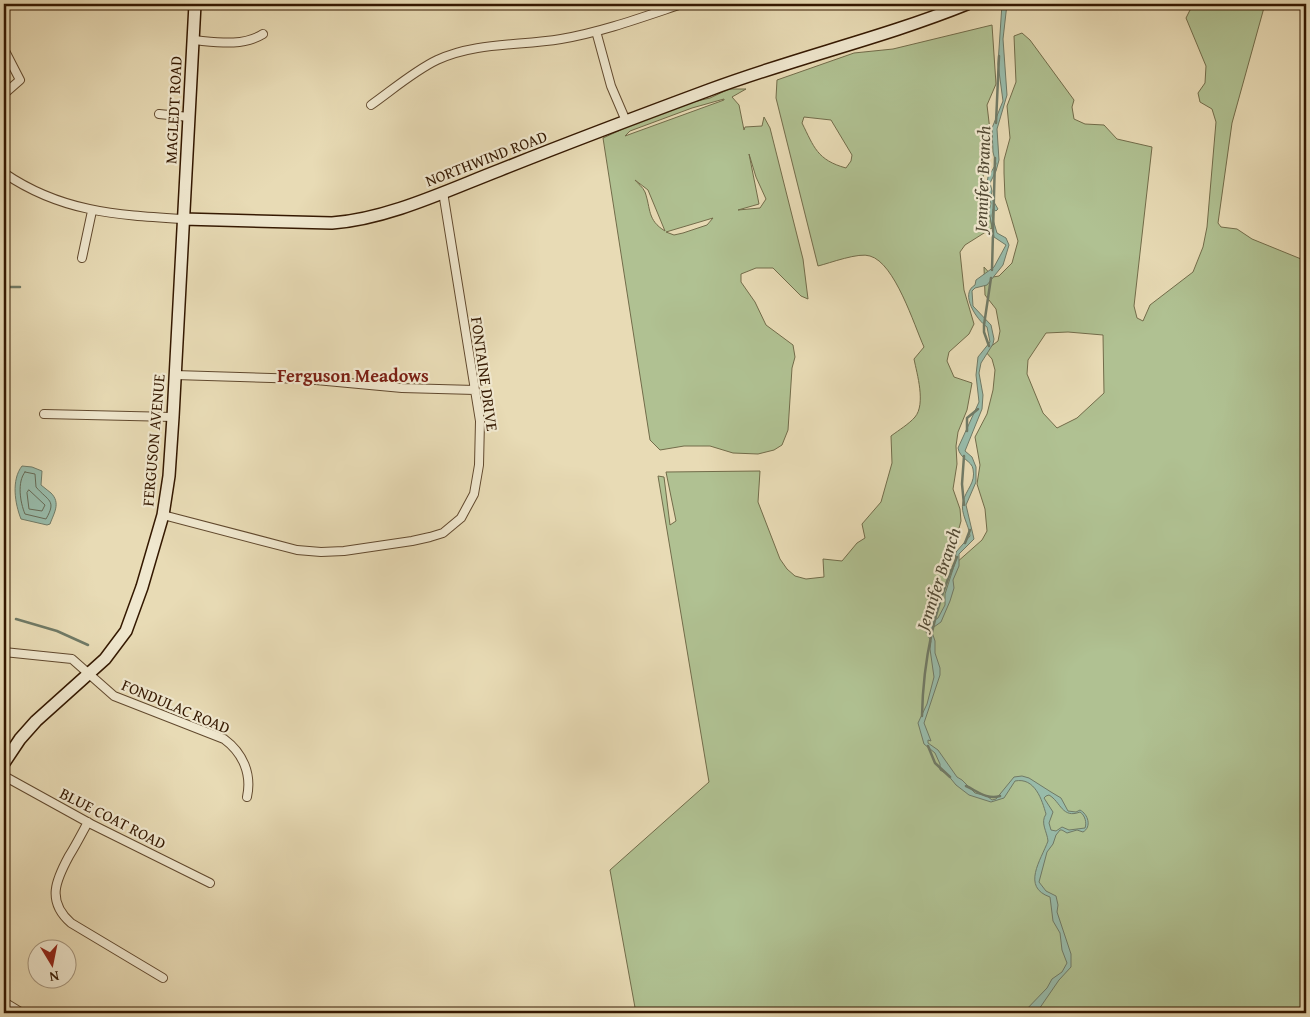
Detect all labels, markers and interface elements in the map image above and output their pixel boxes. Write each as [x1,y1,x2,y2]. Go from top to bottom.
street label: MAGLEDT ROAD [158,55,188,165]
street label: NORTHWIND ROAD [422,124,551,192]
water label: Jennifer Branch [967,125,997,236]
street label: FONTAINE DRIVE [465,315,505,433]
district label: Ferguson Meadows [277,362,429,389]
street label: FERGUSON AVENUE [135,373,171,507]
water label: Jennifer Branch [908,524,967,637]
street label: FONDULAC ROAD [118,672,234,740]
street label: BLUE COAT ROAD [56,781,171,855]
north arrow [28,940,78,990]
text: N [47,966,61,988]

